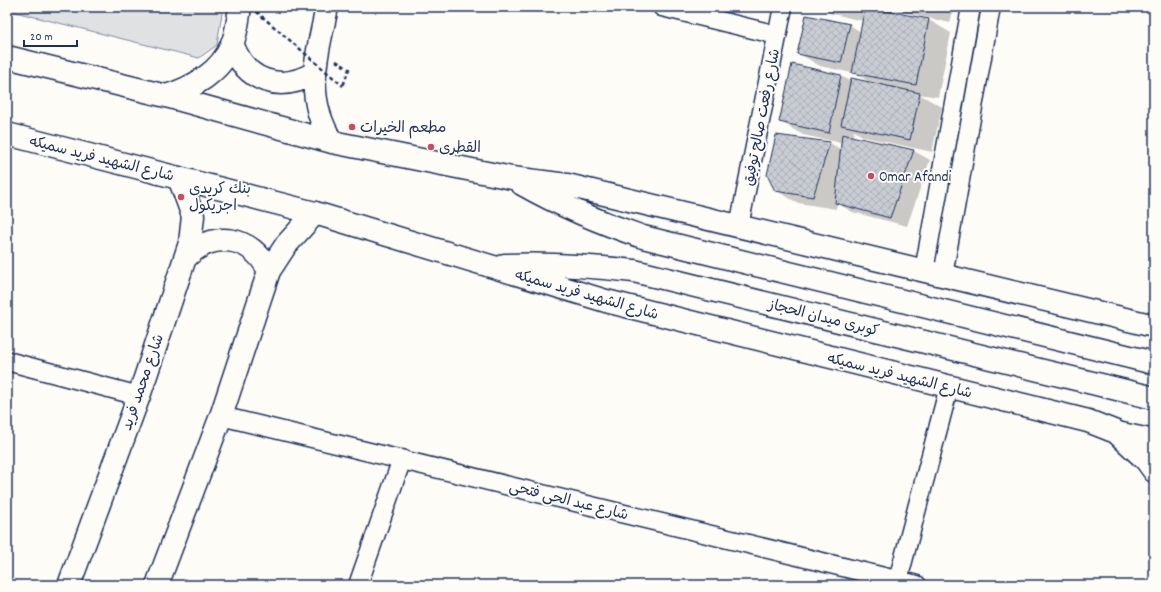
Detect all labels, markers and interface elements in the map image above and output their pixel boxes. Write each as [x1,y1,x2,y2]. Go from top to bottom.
scale bar [24,22,77,48]
text: 20 m [30,29,53,46]
street label: شارع رفعت صالح توفيق [739,47,787,188]
place label: مطعم الخيرات [360,118,446,140]
marker: مطعم الخيرات [347,122,357,132]
street label: شارع الشهيد فريد سميكه [27,131,176,189]
place label: القطرى [439,138,481,160]
marker: القطرى [426,142,436,152]
place label: Omar Afandi [879,167,951,189]
marker: Omar Afandi [866,171,876,181]
place label: بنك كريدى اجريكول [189,179,251,218]
marker: بنك كريدى اجريكول [176,192,186,202]
street label: شارع الشهيد فريد سميكه [512,265,661,327]
street label: كوبرى ميدان الحجاز [765,294,881,343]
street label: شارع محمد فريد [117,331,171,434]
street label: شارع الشهيد فريد سميكه [825,348,974,406]
street label: شارع عبد الحى فتحى [507,476,630,527]

